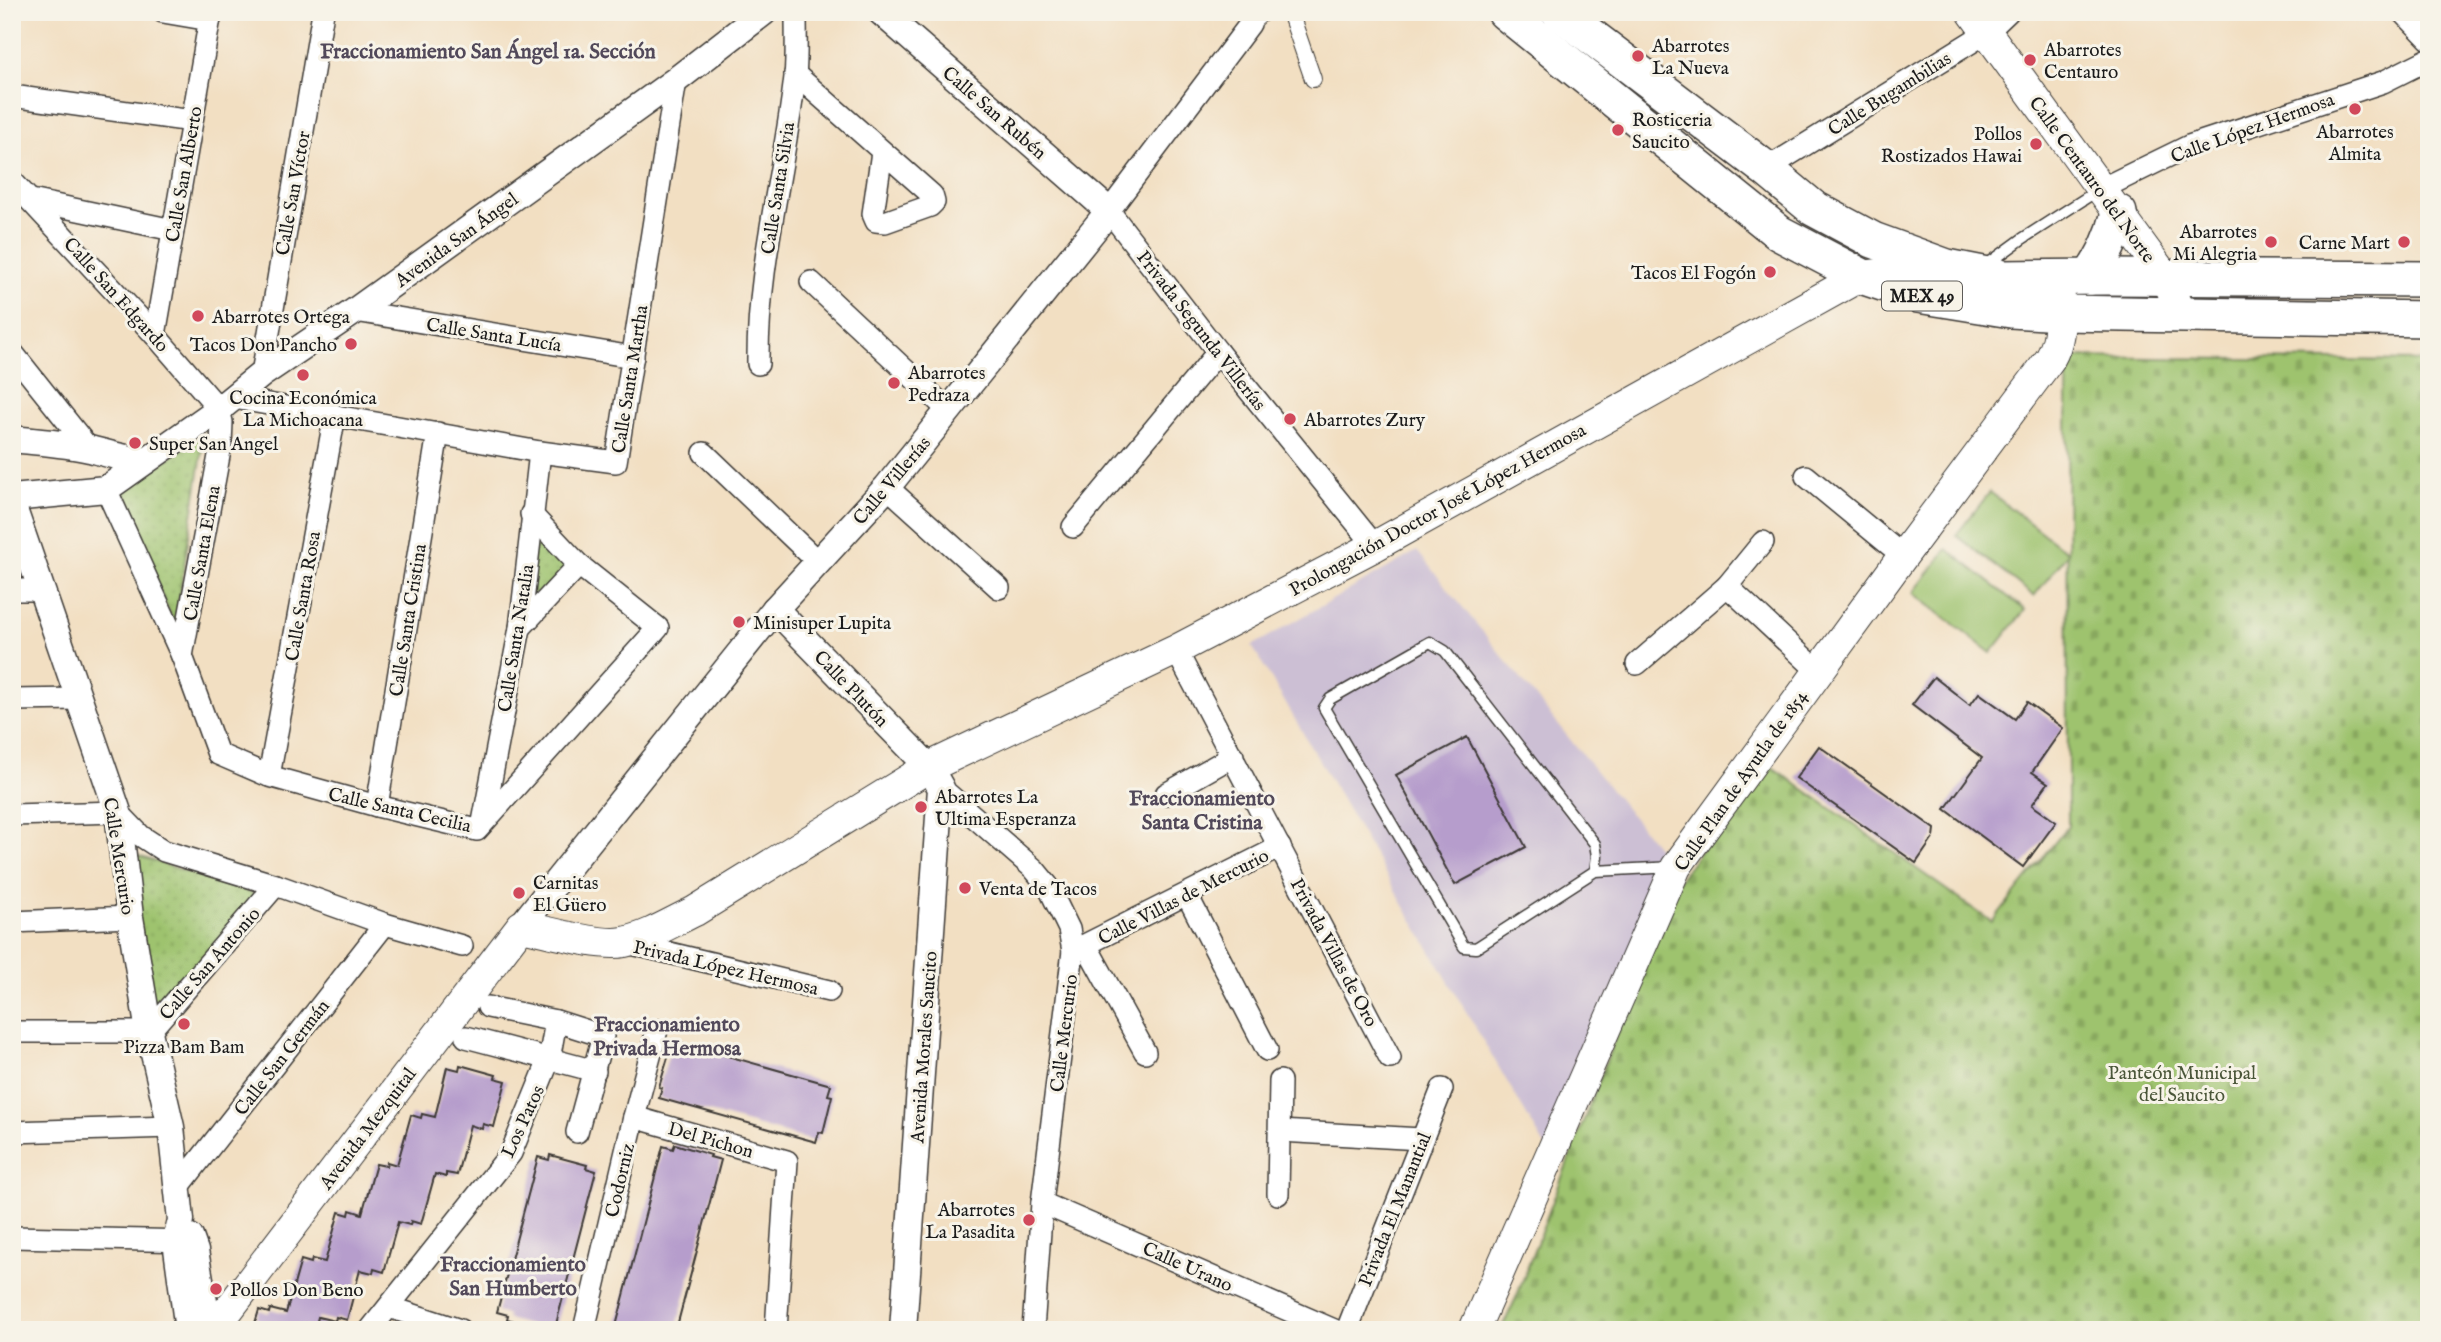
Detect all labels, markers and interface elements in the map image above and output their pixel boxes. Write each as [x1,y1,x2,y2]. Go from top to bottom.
place label: Abarrotes La Nueva [1651,35,1730,81]
district label: Fraccionamiento San Ángel 1a. Sección [320,38,656,66]
place label: Abarrotes Centauro [2043,39,2121,85]
street label: Calle Bugambilias [1824,47,1956,142]
marker: Abarrotes La Nueva [1630,48,1646,64]
marker: Abarrotes Centauro [2022,52,2038,68]
street label: Calle San Rubén [937,62,1051,165]
street label: Calle López Hermosa [2168,88,2339,170]
street label: Calle Centauro del Norte [2023,92,2160,268]
marker: Abarrotes Almita [2347,101,2363,117]
street label: Calle San Alberto [161,104,209,244]
place label: Rosticeria Saucito [1632,109,1713,155]
street label: Calle Santa Silvia [757,120,801,256]
place label: Abarrotes Almita [2315,121,2394,167]
marker: Rosticeria Saucito [1610,122,1626,138]
place label: Pollos Rostizados Hawai [1881,123,2022,169]
street label: Calle San Víctor [271,129,317,257]
marker: Pollos Rostizados Hawai [2028,136,2044,152]
street label: Avenida San Ángel [389,187,524,294]
place label: Abarrotes Mi Alegria [2173,221,2258,267]
place label: Carne Mart [2299,232,2390,256]
street label: Calle San Edgardo [58,233,173,358]
marker: Abarrotes Mi Alegria [2263,234,2279,250]
marker: Carne Mart [2396,234,2412,250]
street label: Privada Segunda Villerías [1130,246,1270,416]
place label: Tacos El Fogón [1631,262,1756,286]
marker: Tacos El Fogón [1762,264,1778,280]
road number: MEX 49 [1882,282,1962,310]
street label: Calle Santa Martha [607,303,655,455]
place label: Abarrotes Ortega [211,306,351,330]
marker: Abarrotes Ortega [190,308,206,324]
street label: Calle Santa Lucía [424,313,564,359]
place label: Tacos Don Pancho [190,334,337,358]
marker: Tacos Don Pancho [343,336,359,352]
place label: Abarrotes Pedraza [907,362,985,408]
marker: Cocina Económica La Michoacana [295,367,311,383]
marker: Abarrotes Pedraza [886,375,902,391]
place label: Cocina Económica La Michoacana [229,387,378,433]
place label: Abarrotes Zury [1303,409,1426,433]
marker: Abarrotes Zury [1282,411,1298,427]
street label: Prolongación Doctor José López Hermosa [1285,419,1591,603]
street label: Calle Villerías [848,432,937,531]
place label: Super San Angel [149,433,279,457]
marker: Super San Angel [127,435,143,451]
street label: Calle Santa Elena [179,483,227,623]
street label: Calle Santa Rosa [281,529,327,663]
street label: Calle Santa Cristina [385,542,433,698]
street label: Calle Santa Natalia [493,562,541,714]
place label: Minisuper Lupita [753,612,892,636]
marker: Minisuper Lupita [731,614,747,630]
street label: Calle Plutón [808,646,893,733]
street label: Calle Plan de Ayutla de 1854 [1670,685,1814,876]
street label: Calle Santa Cecilia [326,783,474,839]
place label: Abarrotes La Ultima Esperanza [934,786,1077,832]
district label: Fraccionamiento Santa Cristina [1129,786,1276,837]
street label: Calle Mercurio [97,796,139,917]
marker: Abarrotes La Ultima Esperanza [913,799,929,815]
street label: Calle Villas de Mercurio [1094,844,1273,951]
place label: Carnitas El Güero [533,872,606,918]
street label: Privada Villas de Oro [1284,874,1383,1031]
place label: Venta de Tacos [978,878,1097,902]
marker: Venta de Tacos [957,880,973,896]
marker: Carnitas El Güero [511,885,527,901]
street label: Calle San Antonio [155,903,266,1026]
street label: Privada López Hermosa [631,936,821,1002]
street label: Avenida Morales Saucito [906,950,944,1145]
street label: Calle Mercurio [1046,973,1084,1094]
street label: Calle San Germán [230,995,335,1121]
district label: Fraccionamiento Privada Hermosa [593,1012,742,1063]
marker: Pizza Bam Bam [176,1016,192,1032]
place label: Pizza Bam Bam [123,1036,245,1060]
park label: Panteón Municipal del Saucito [2108,1062,2257,1108]
street label: Avenida Mezquital [314,1063,423,1196]
street label: Los Patos [497,1082,551,1162]
street label: Del Pichon [665,1117,756,1165]
street label: Privada El Manantial [1354,1128,1438,1290]
street label: Codorniz [601,1141,641,1220]
place label: Abarrotes La Pasadita [925,1199,1016,1245]
marker: Abarrotes La Pasadita [1021,1212,1037,1228]
street label: Calle Urano [1138,1237,1236,1298]
district label: Fraccionamiento San Humberto [440,1252,587,1303]
place label: Pollos Don Beno [230,1279,364,1303]
marker: Pollos Don Beno [208,1281,224,1297]

